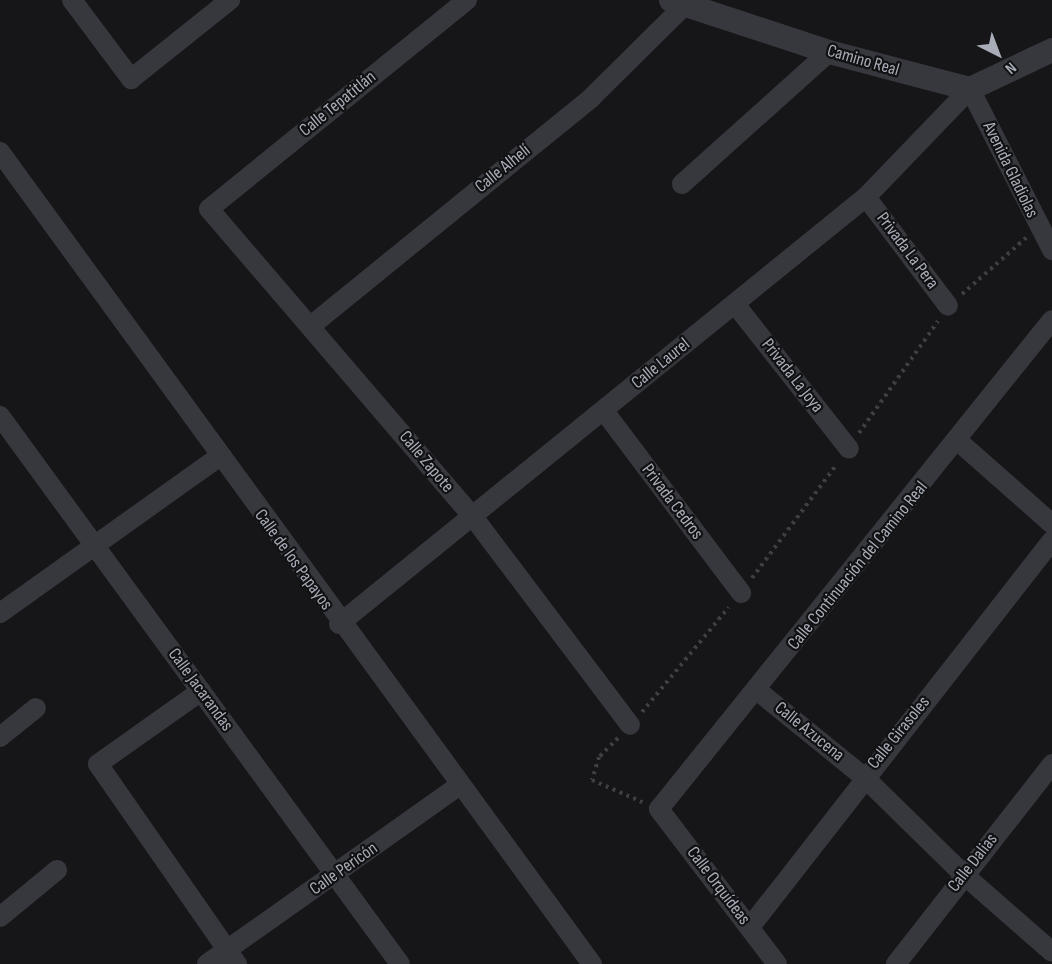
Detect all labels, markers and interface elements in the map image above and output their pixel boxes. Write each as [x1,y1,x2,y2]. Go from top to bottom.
north arrow [968,24,1028,84]
street label: Camino Real [825,40,901,82]
text: N [1001,58,1020,78]
street label: Calle Tepatitlán [295,67,381,141]
street label: Avenida Gladiolas [977,118,1043,222]
street label: Calle Alhelí [471,140,535,198]
street label: Privada La Pera [871,209,943,293]
street label: Calle Laurel [627,334,695,394]
street label: Privada La Joya [756,335,828,417]
street label: Calle Zapote [394,427,458,497]
street label: Privada Cedros [637,460,707,544]
street label: Calle Continuación del Camino Real [783,477,933,655]
street label: Calle de los Papayos [249,505,337,615]
street label: Calle Jacarandas [163,644,237,736]
street label: Calle Girasoles [863,692,935,774]
street label: Calle Azucena [770,697,848,767]
street label: Calle Dalias [943,829,1003,897]
street label: Calle Pericón [306,838,382,900]
street label: Calle Orquídeas [682,843,754,929]

